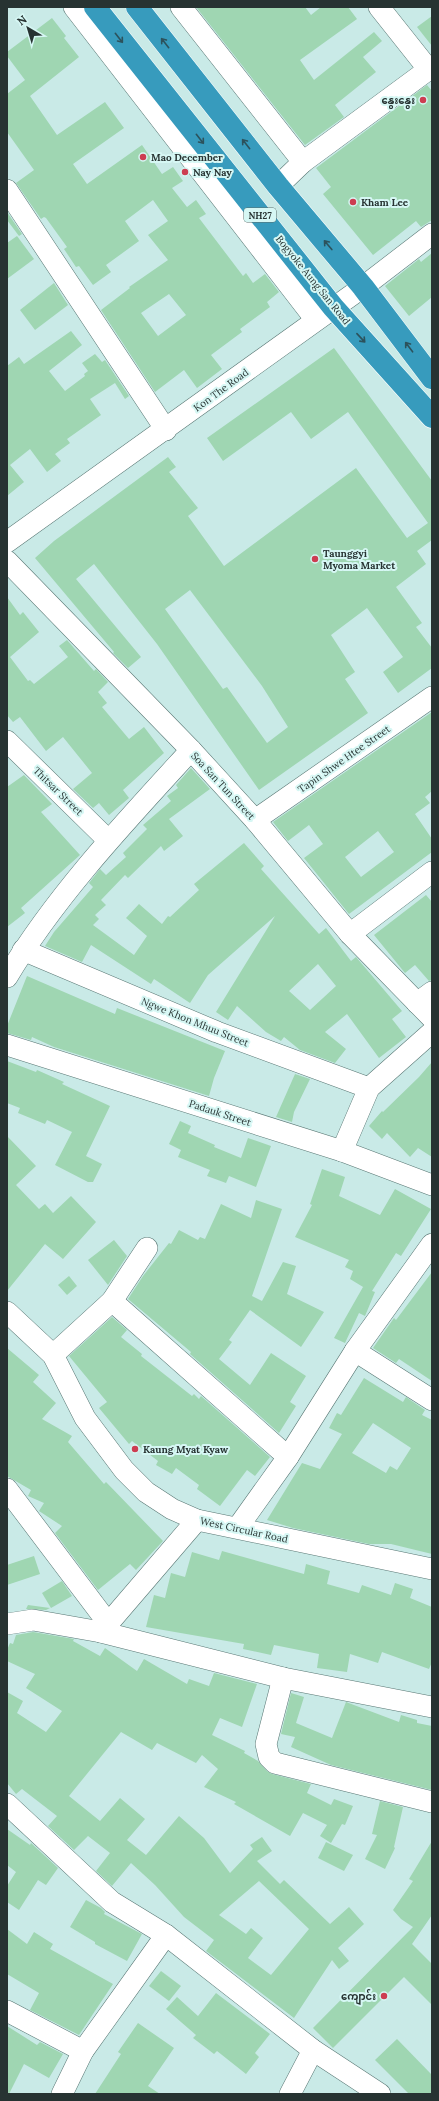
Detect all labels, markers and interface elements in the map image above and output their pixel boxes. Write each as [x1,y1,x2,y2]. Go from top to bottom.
north arrow [8,8,48,48]
text: N [14,12,30,28]
one-way arrow [115,32,124,43]
one-way arrow [160,37,169,48]
place label: နွေးနွေး [382,94,415,110]
marker: နွေးနွေး [418,95,428,105]
one-way arrow [196,134,204,145]
one-way arrow [241,139,250,150]
place label: Mao December [151,151,223,164]
marker: Mao December [138,152,148,162]
place label: Nay Nay [193,166,232,179]
marker: Nay Nay [180,167,190,177]
place label: Kham Lee [361,196,409,209]
marker: Kham Lee [348,197,358,207]
road number: NH27 [244,208,276,222]
street label: Bogyoke Aung San Road [273,233,353,327]
one-way arrow [323,240,332,250]
one-way arrow [357,333,366,343]
one-way arrow [404,342,413,353]
street label: Kon The Road [191,366,251,414]
place label: Taunggyi Myoma Market [323,547,396,572]
marker: Taunggyi Myoma Market [310,554,320,564]
street label: Tapin Shwe Htee Street [295,722,393,796]
street label: Soa San Tun Street [188,749,258,823]
street label: Thitsar Street [30,764,86,818]
street label: Ngwe Khon Mhuu Street [139,995,251,1050]
street label: Padauk Street [187,1097,253,1129]
place label: Kaung Myat Kyaw [143,1443,229,1456]
marker: Kaung Myat Kyaw [130,1444,140,1454]
street label: West Circular Road [199,1514,289,1546]
place label: ကျောင်း [341,1989,376,2005]
marker: ကျောင်း [379,1991,389,2001]

